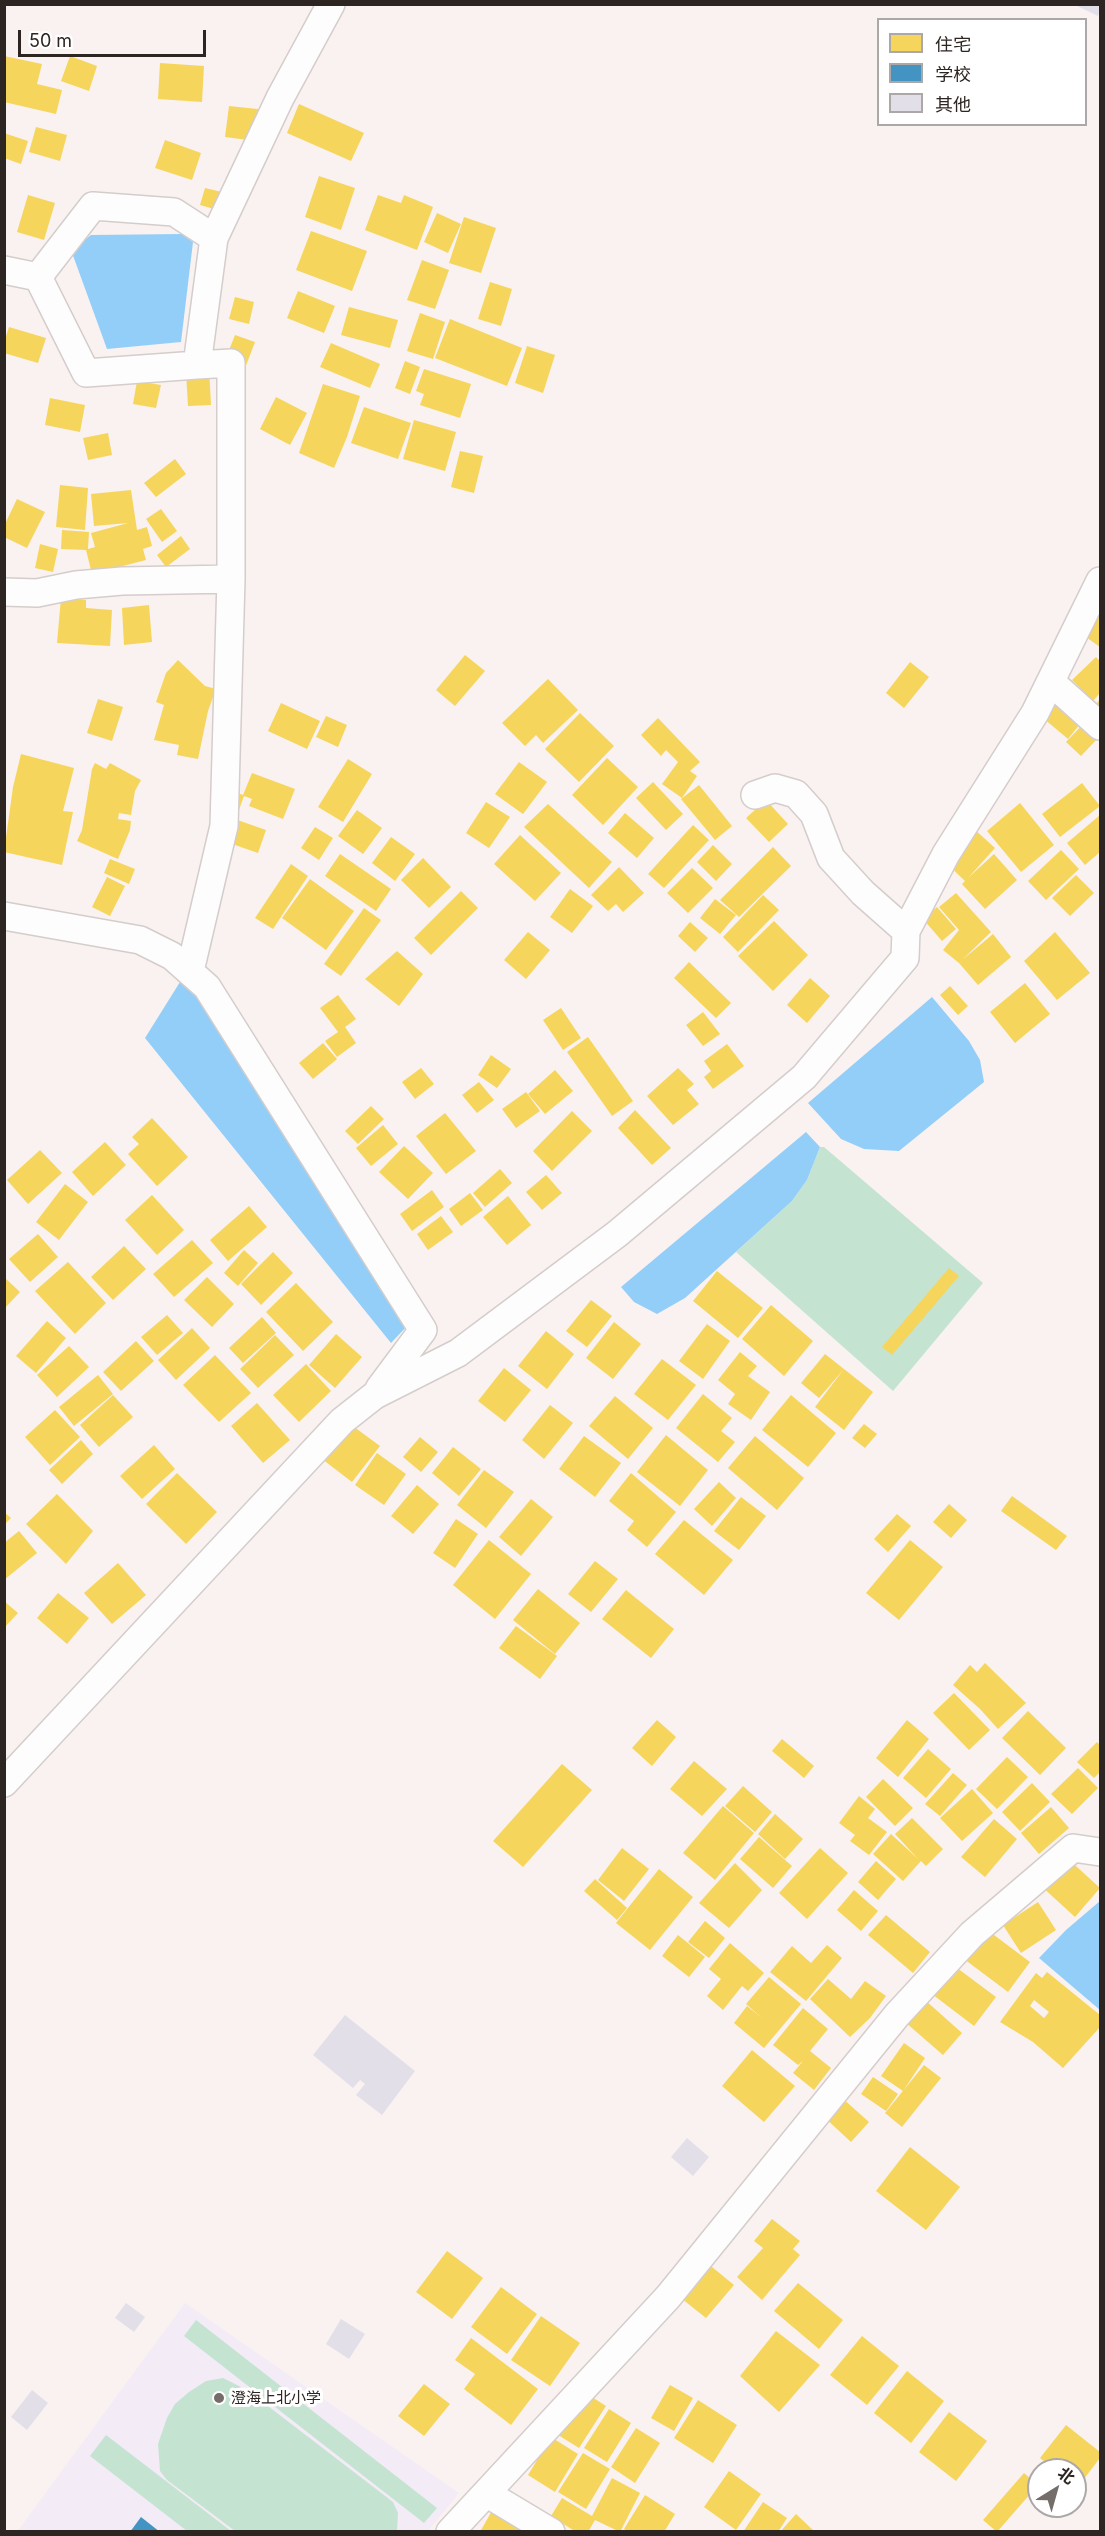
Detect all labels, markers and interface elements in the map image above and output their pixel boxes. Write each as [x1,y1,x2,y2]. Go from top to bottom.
scale bar [21,18,208,56]
legend [877,18,1087,126]
text: 50 m [29,30,72,51]
text: 住宅 [935,34,971,55]
text: 学校 [935,64,971,85]
text: 其他 [935,94,971,115]
place label: 澄海上北小学 [231,2389,321,2407]
marker: 澄海上北小学 [212,2391,226,2405]
north arrow [1027,2458,1087,2518]
text: 北 [1054,2462,1079,2488]

